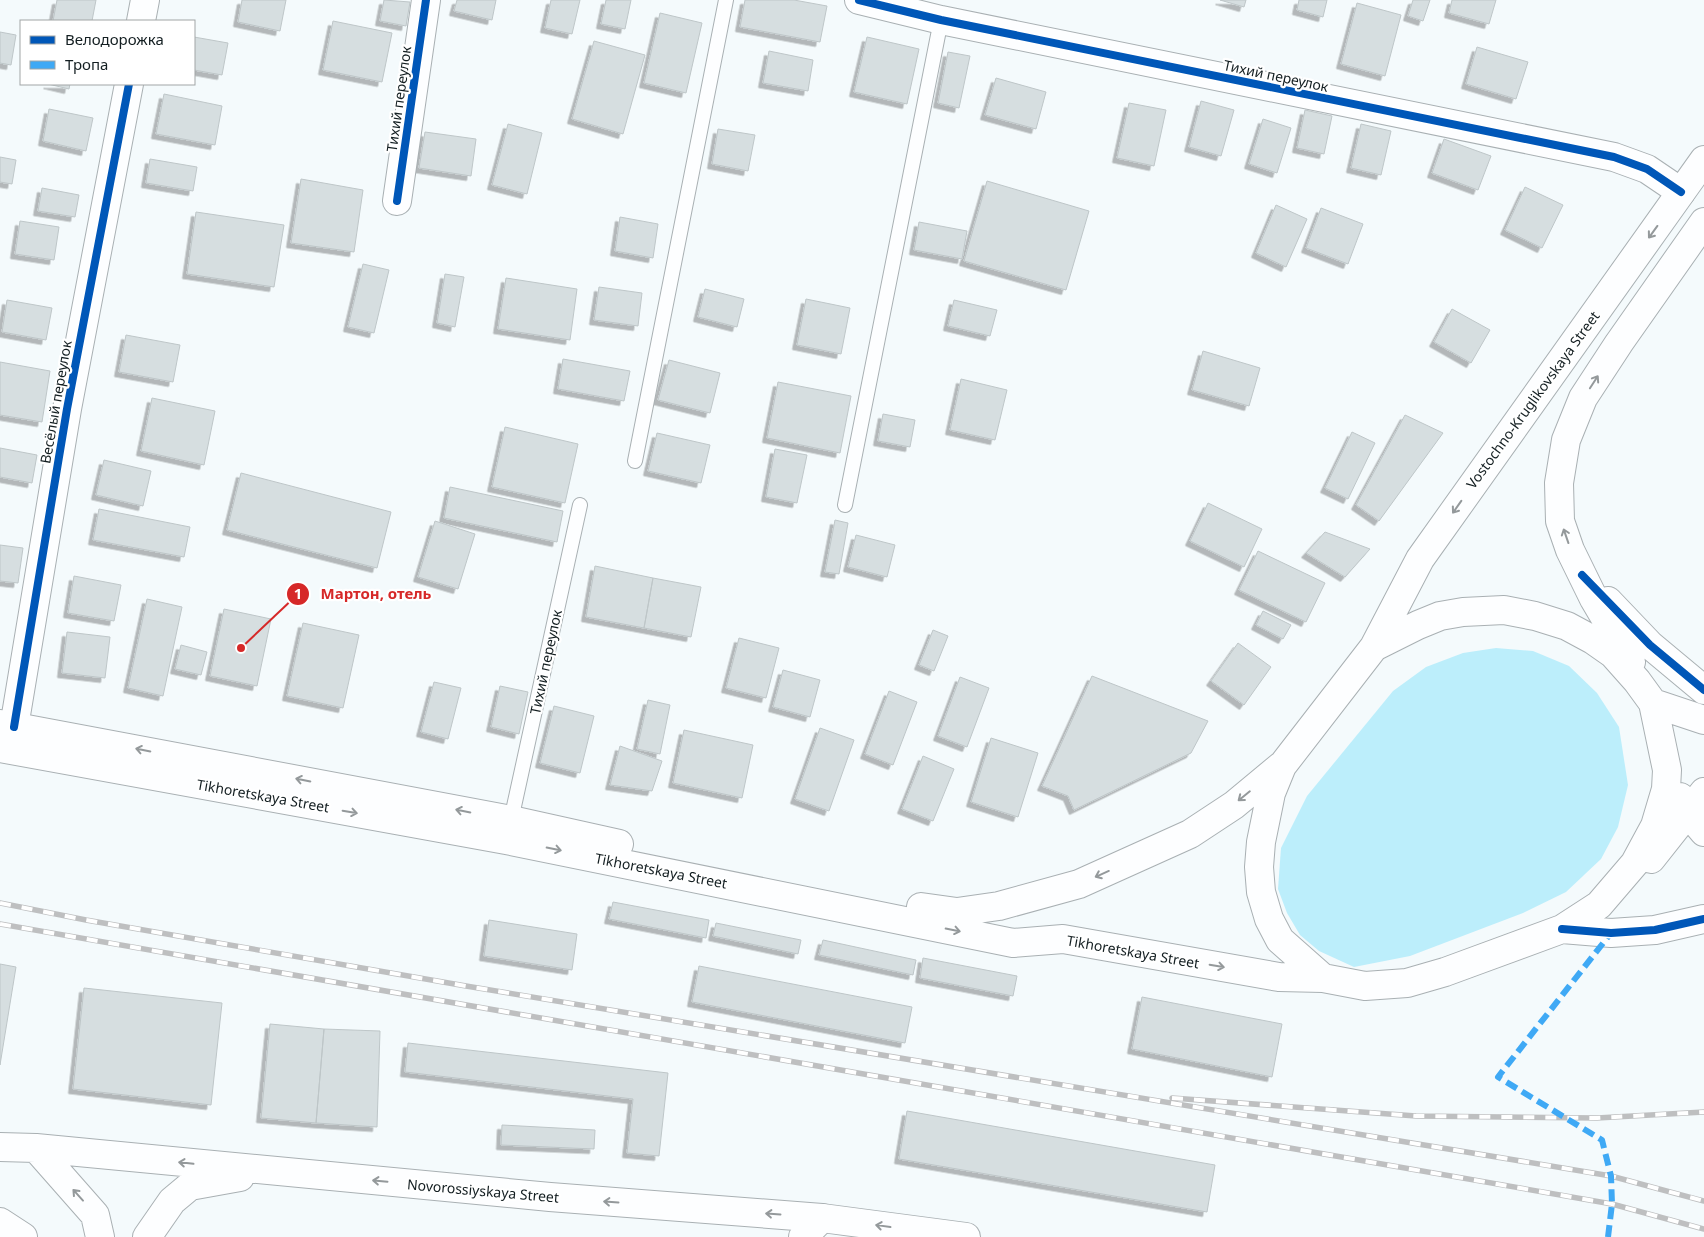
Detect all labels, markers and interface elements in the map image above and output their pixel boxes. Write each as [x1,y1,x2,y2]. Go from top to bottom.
legend [20,20,195,85]
text: Велодорожка [65,29,164,49]
street label: Тихий переулок [382,44,415,153]
text: Тропа [65,54,108,74]
street label: Тихий переулок [1222,55,1331,96]
one-way arrow [1648,225,1658,239]
street label: Vostochno-Kruglikovskaya Street [1462,307,1604,492]
street label: Весёлый переулок [35,338,76,465]
one-way arrow [1589,375,1599,389]
one-way arrow [1452,500,1462,514]
one-way arrow [1560,529,1570,545]
callout: Мартон, отель [285,579,441,609]
text: 1 [294,583,302,603]
text: Мартон, отель [321,583,432,603]
street label: Тихий переулок [525,607,566,716]
one-way arrow [136,745,152,755]
street label: Tikhoretskaya Street [195,774,331,817]
one-way arrow [295,775,311,785]
one-way arrow [1238,791,1251,802]
one-way arrow [455,805,471,815]
one-way arrow [342,807,358,817]
one-way arrow [545,845,561,855]
street label: Tikhoretskaya Street [593,848,729,893]
one-way arrow [1095,869,1110,879]
one-way arrow [945,926,961,936]
street label: Tikhoretskaya Street [1065,930,1201,973]
one-way arrow [1209,962,1225,972]
one-way arrow [178,1158,194,1168]
street label: Novorossiyskaya Street [406,1174,560,1207]
one-way arrow [372,1177,388,1186]
one-way arrow [72,1189,84,1202]
one-way arrow [604,1197,620,1207]
one-way arrow [766,1209,782,1219]
one-way arrow [875,1221,891,1231]

